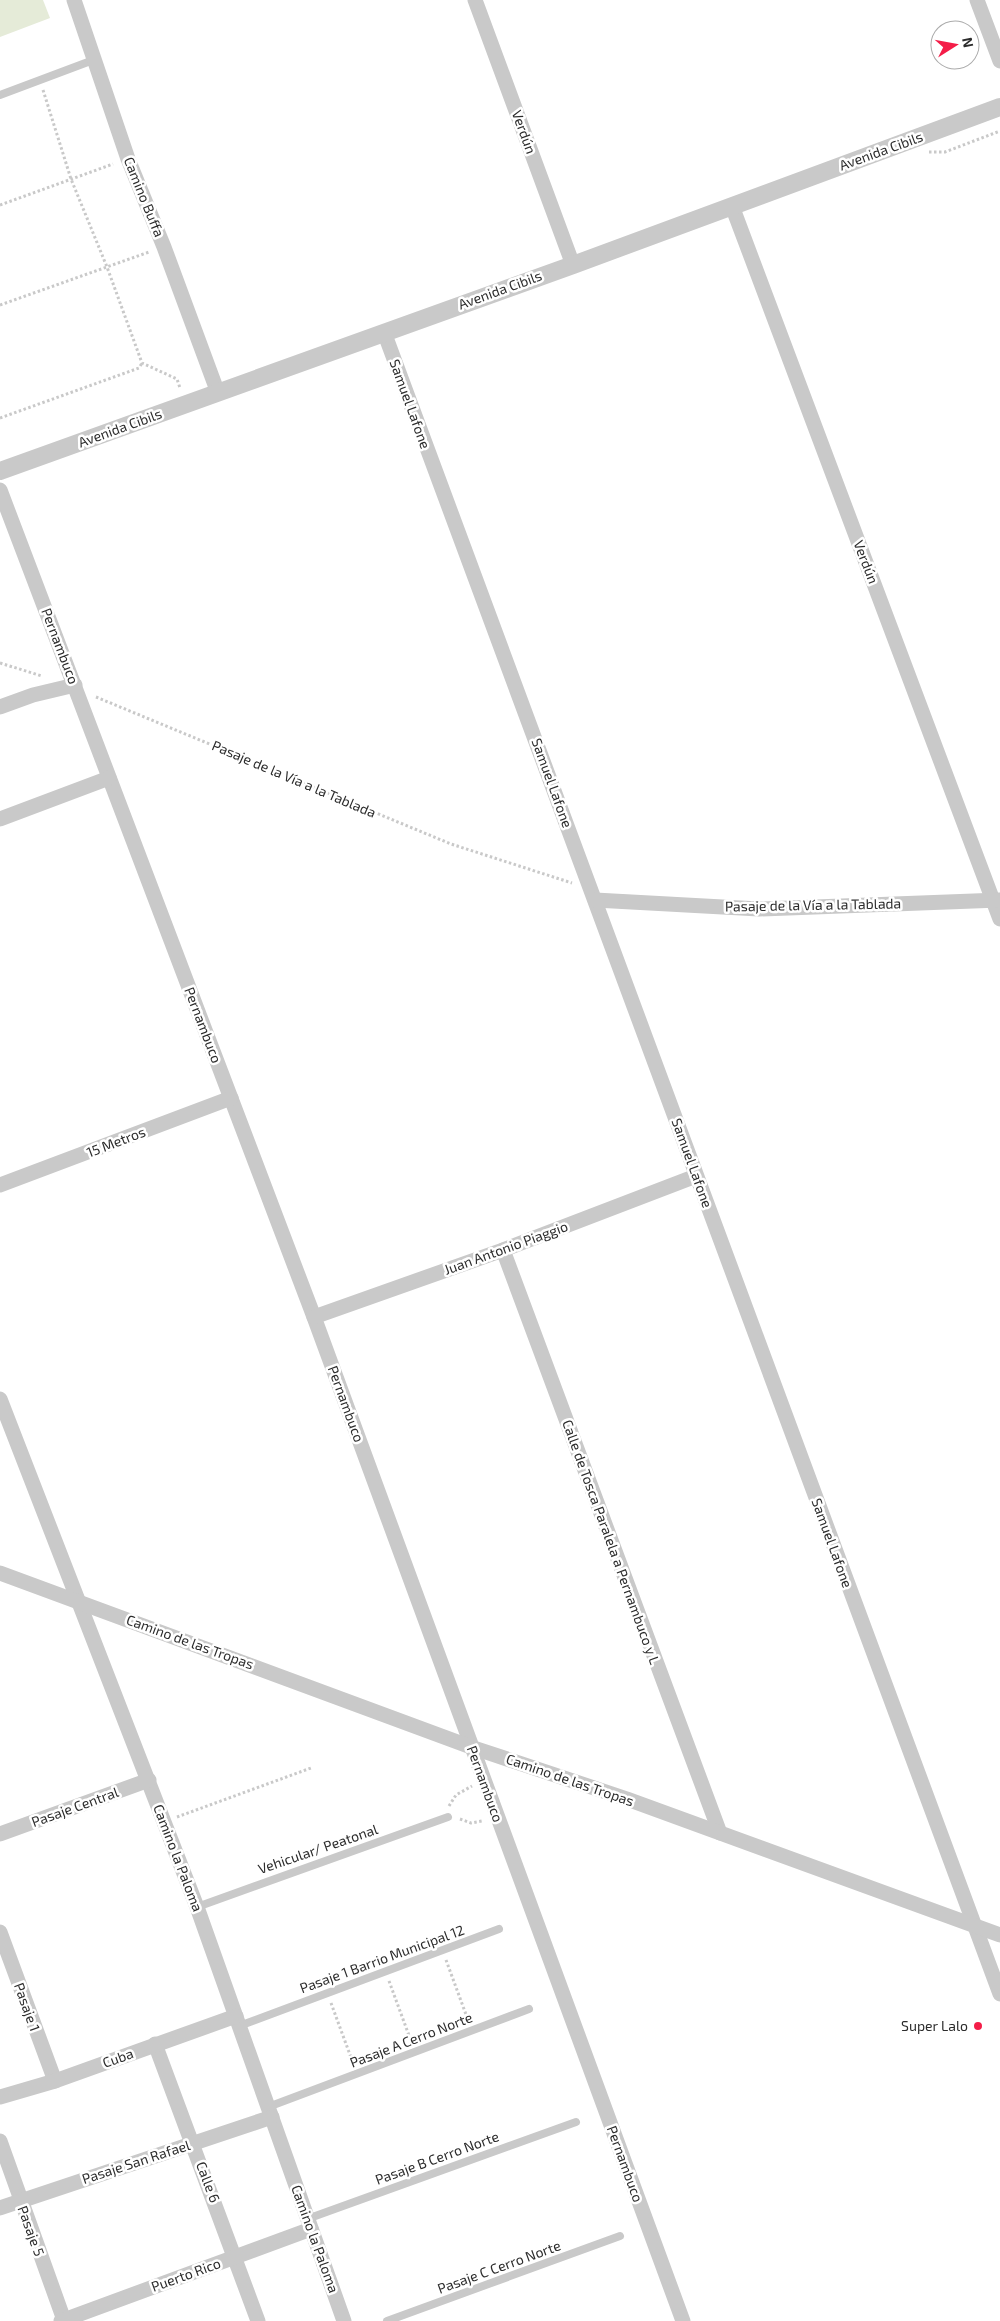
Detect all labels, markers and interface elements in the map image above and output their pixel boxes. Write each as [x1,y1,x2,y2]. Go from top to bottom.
north arrow [930,20,980,70]
text: N [959,36,978,49]
street label: Verdún [509,108,540,156]
street label: Avenida Cibils [837,128,925,174]
street label: Camino Buffa [121,154,168,239]
street label: Avenida Cibils [456,267,544,313]
street label: Samuel Lafone [386,357,435,451]
street label: Avenida Cibils [76,405,164,451]
street label: Verdún [850,538,882,586]
street label: Pernambuco [38,605,83,686]
street label: Pasaje de la Vía a la Tablada [210,736,379,821]
street label: Samuel Lafone [528,736,577,830]
street label: Pasaje de la Vía a la Tablada [725,894,901,915]
street label: Pernambuco [181,984,226,1065]
street label: Samuel Lafone [668,1116,717,1210]
street label: 15 Metros [84,1123,148,1161]
street label: Juan Antonio Piaggio [442,1217,570,1278]
street label: Pernambuco [325,1363,368,1444]
street label: Calle de Tosca Paralela a Pernambuco y L [559,1417,664,1666]
street label: Samuel Lafone [808,1496,857,1590]
street label: Camino de las Tropas [124,1611,256,1672]
street label: Pernambuco [464,1743,507,1824]
street label: Camino de las Tropas [504,1750,636,1809]
street label: Pasaje Central [29,1783,121,1830]
street label: Camino la Paloma [150,1802,207,1914]
street label: Vehicular/ Peatonal [256,1820,381,1877]
street label: Pasaje 1 Barrio Municipal 12 [297,1921,467,1996]
street label: Pasaje 1 [11,1980,44,2033]
street label: Pasaje A Cerro Norte [347,2008,475,2071]
place label: Super Lalo [901,2017,968,2034]
marker: Super Lalo [972,2020,984,2032]
street label: Cuba [100,2044,136,2071]
street label: Pernambuco [604,2123,647,2204]
street label: Pasaje B Cerro Norte [373,2127,501,2188]
street label: Pasaje San Rafael [80,2136,193,2187]
street label: Calle 6 [193,2159,224,2205]
street label: Camino la Paloma [288,2183,343,2295]
street label: Pasaje 5 [15,2203,48,2258]
street label: Pasaje C Cerro Norte [435,2236,563,2297]
street label: Puerto Rico [149,2254,223,2295]

